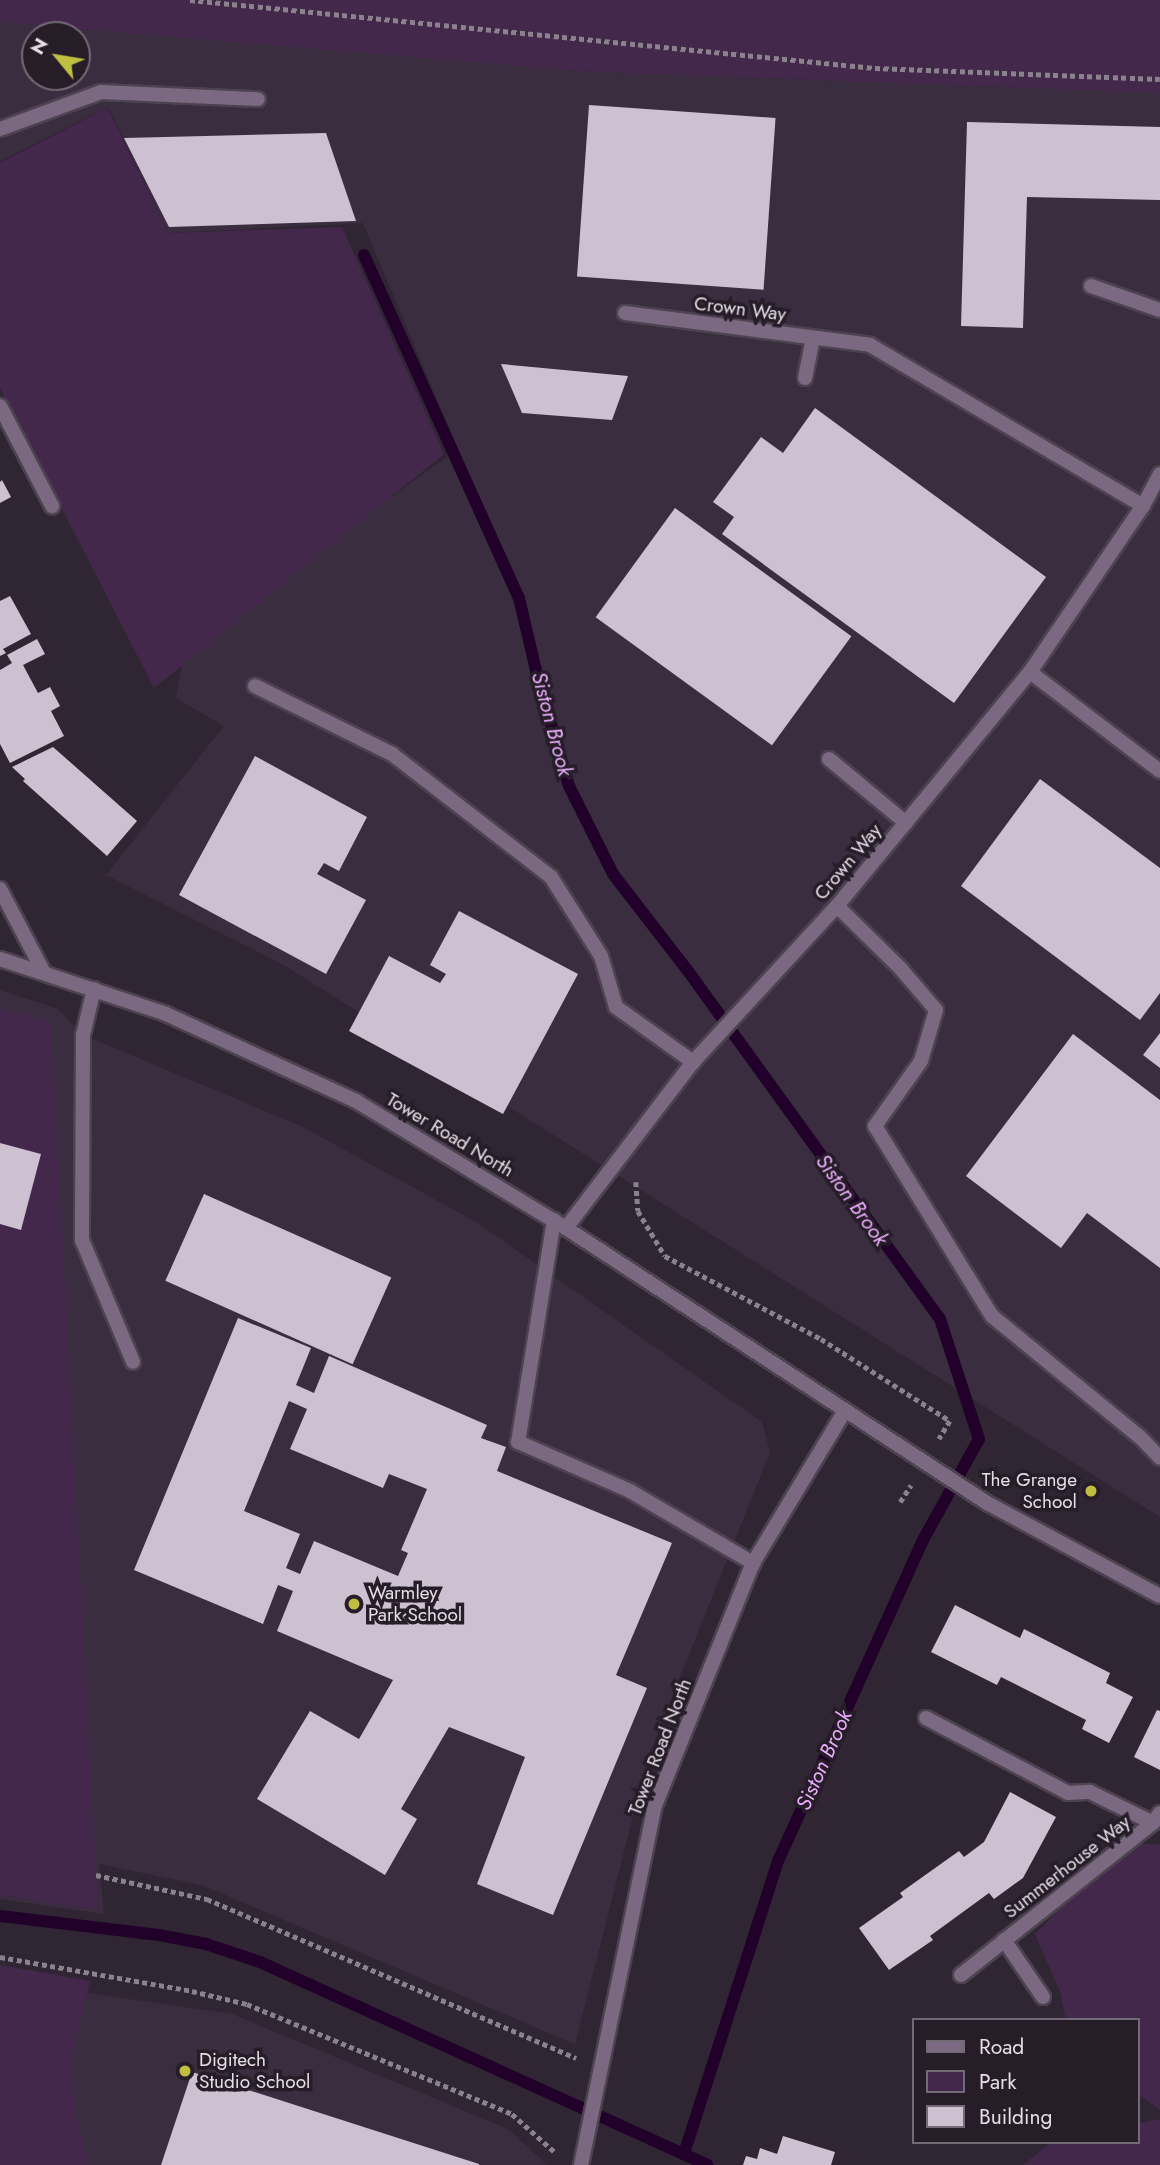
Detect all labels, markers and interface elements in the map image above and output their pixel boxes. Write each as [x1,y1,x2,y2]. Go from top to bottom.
north arrow [21,21,91,91]
text: N [24,33,55,60]
street label: Crown Way [693,292,787,326]
water label: Siston Brook [526,669,578,779]
street label: Crown Way [810,819,886,905]
street label: Tower Road North [382,1088,518,1182]
water label: Siston Brook [810,1149,894,1251]
place label: The Grange School [982,1469,1077,1513]
marker: The Grange School [1083,1483,1099,1499]
place label: Warmley Park School [368,1582,462,1626]
marker: Warmley Park School [346,1596,362,1612]
street label: Tower Road North [623,1675,697,1819]
water label: Siston Brook [791,1706,857,1814]
street label: Summerhouse Way [999,1811,1135,1923]
legend [912,2018,1139,2144]
text: Road [979,2032,1024,2062]
place label: Digitech Studio School [199,2049,310,2093]
marker: Digitech Studio School [177,2063,193,2079]
text: Park [979,2067,1016,2097]
text: Building [979,2102,1052,2132]

